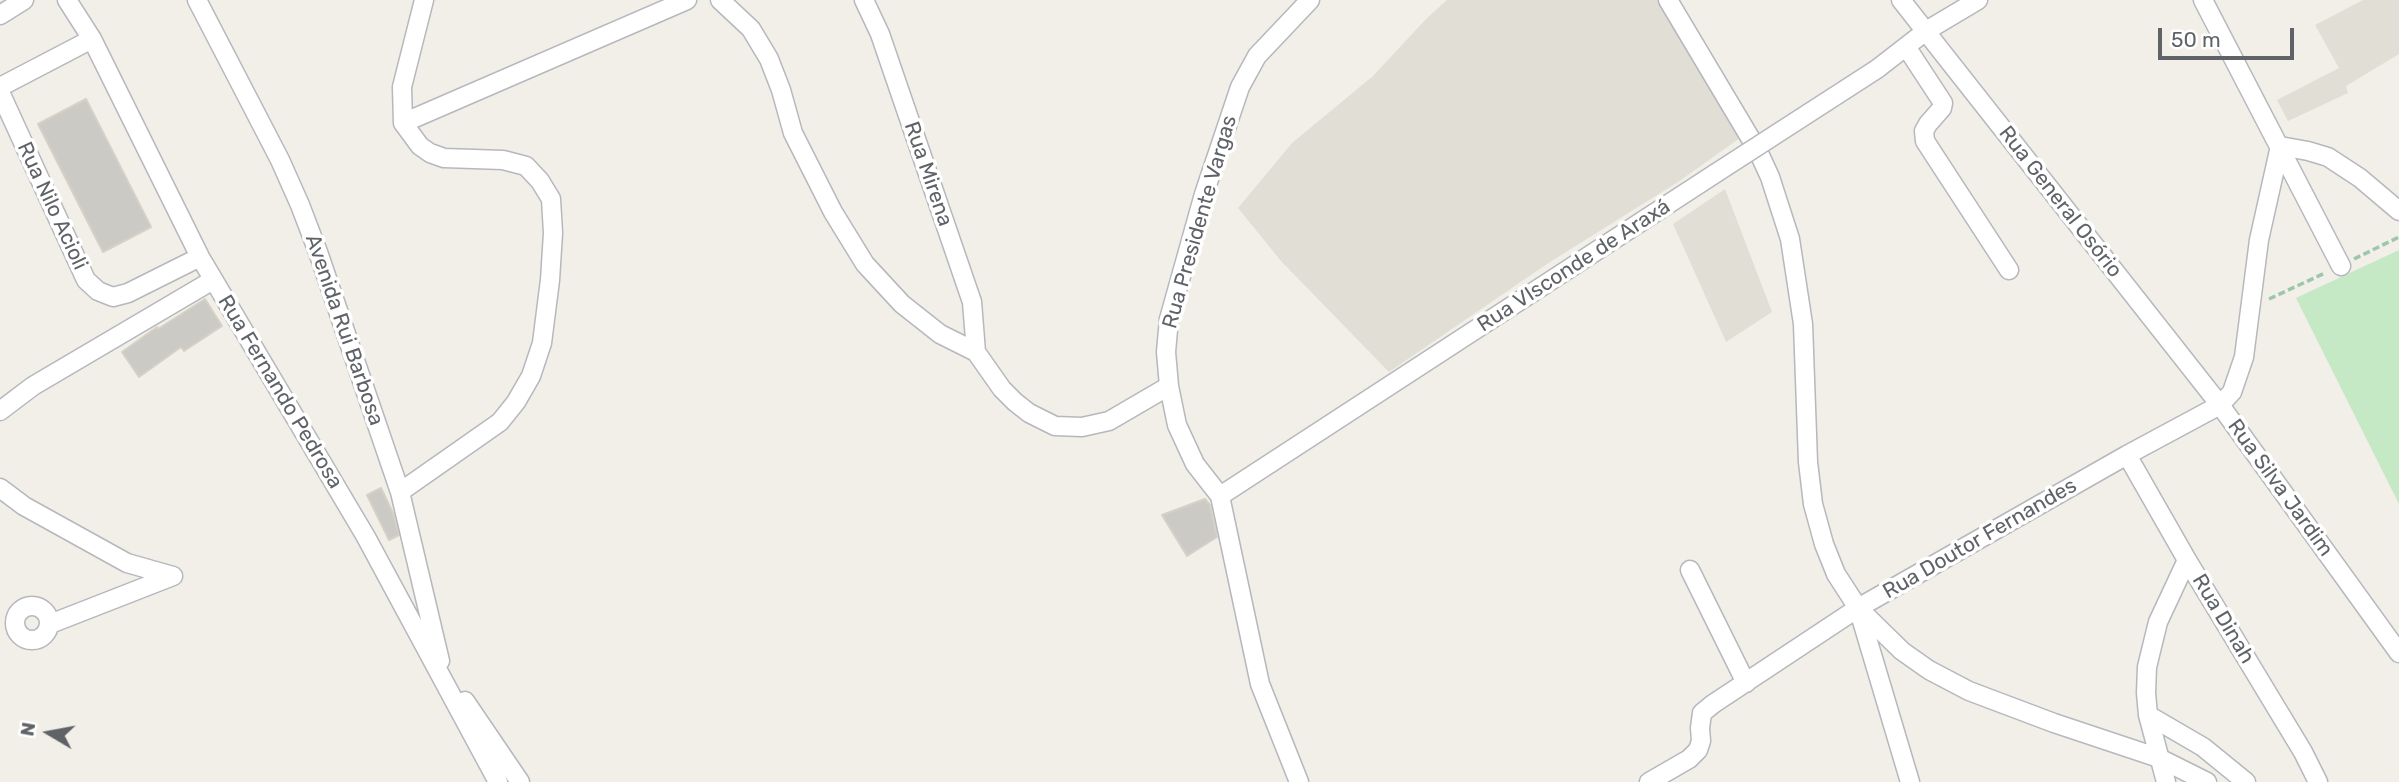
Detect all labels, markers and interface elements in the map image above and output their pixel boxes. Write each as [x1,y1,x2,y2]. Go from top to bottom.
scale bar [2161,14,2298,58]
text: 50 m [2171,27,2221,52]
street label: Rua Presidente Vargas [1157,112,1243,332]
street label: Rua Mirena [898,118,958,230]
street label: Rua General Osório [1993,121,2127,283]
street label: Rua Nilo Acioli [11,138,93,274]
street label: Rua VIsconde de Araxá [1473,194,1675,338]
street label: Avenida Rui Barbosa [299,231,389,429]
street label: Rua Fernando Pedrosa [212,291,348,493]
street label: Rua Silva Jardim [2222,415,2338,561]
street label: Rua Doutor Fernandes [1879,473,2081,605]
street label: Rua Dinah [2187,570,2259,668]
north arrow [14,698,84,768]
text: N [15,721,40,738]

